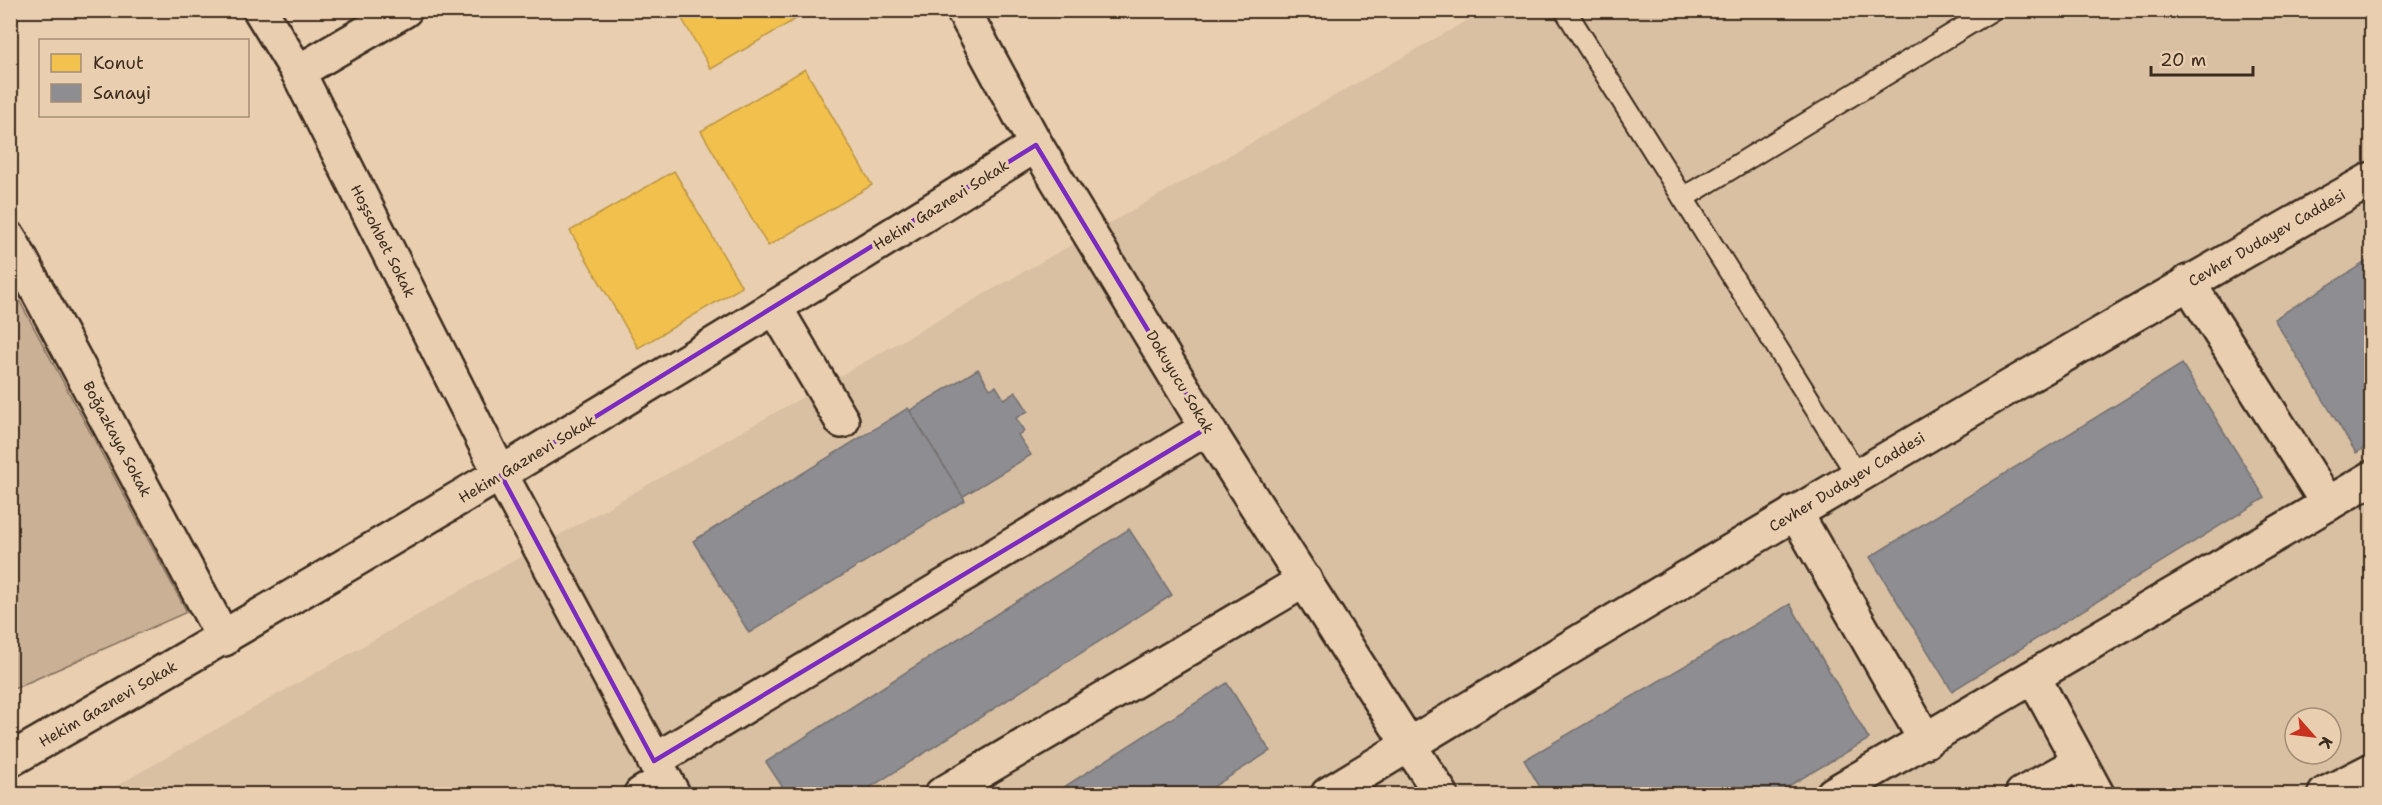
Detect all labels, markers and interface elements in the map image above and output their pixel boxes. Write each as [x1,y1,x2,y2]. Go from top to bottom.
legend [39,39,249,117]
scale bar [2151,39,2253,77]
text: 20 m [2160,48,2206,72]
text: Konut [93,51,144,75]
text: Sanayi [93,81,151,105]
street label: Hekim Gaznevi Sokak [869,155,1013,255]
street label: Hoşsohbet Sokak [346,181,420,301]
street label: Cevher Dudayev Caddesi [2185,185,2349,291]
street label: Dokuyucu Sokak [1141,327,1219,437]
street label: Boğazkaya Sokak [78,378,156,500]
street label: Hekim Gaznevi Sokak [455,410,599,508]
street label: Cevher Dudayev Caddesi [1765,427,1929,537]
street label: Hekim Gaznevi Sokak [35,656,181,752]
north arrow [2283,706,2343,766]
text: K [2314,733,2338,753]

